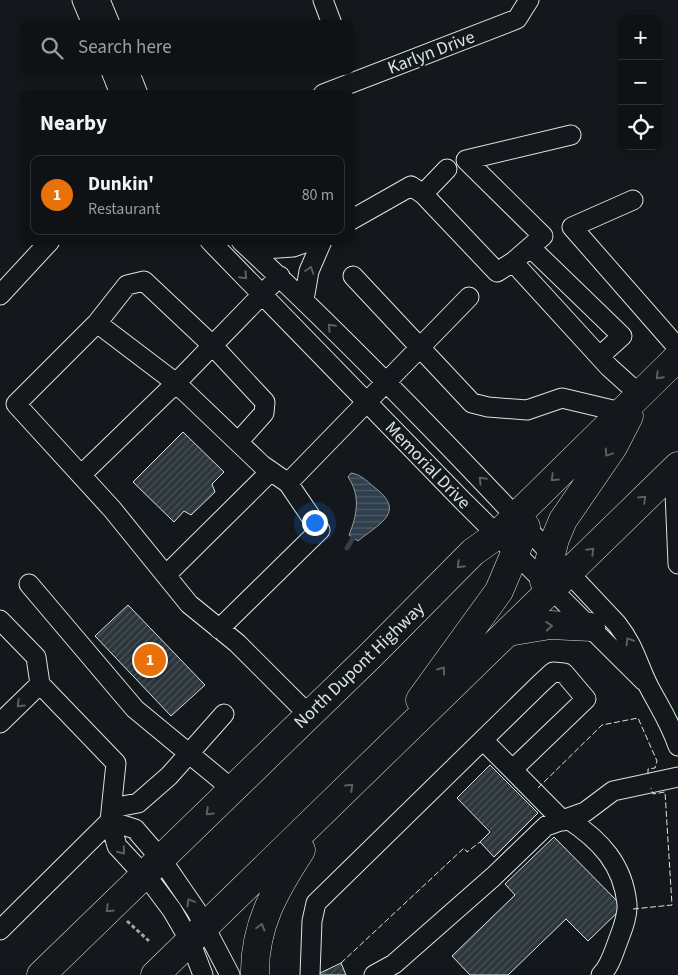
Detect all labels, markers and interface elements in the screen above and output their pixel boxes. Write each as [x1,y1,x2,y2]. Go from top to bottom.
map controls [618,15,663,150]
button: + [618,15,663,60]
search box [20,20,355,75]
street label: Karlyn Drive [384,24,478,80]
icon: search [38,34,66,62]
text: Search here [78,34,172,61]
button: − [618,60,663,105]
button: locate [618,105,663,150]
text: Nearby [40,108,107,138]
text: Dunkin' [88,171,154,198]
text: 1 [53,184,61,206]
text: 80 m [302,184,334,206]
text: Restaurant [88,198,161,220]
one-way arrow [305,266,315,274]
one-way arrow [239,270,248,279]
one-way arrow [327,324,336,333]
one-way arrow [656,370,665,379]
street label: Memorial Drive [379,416,476,515]
one-way arrow [605,447,614,457]
one-way arrow [551,472,560,481]
one-way arrow [479,476,488,485]
one-way arrow [638,496,647,505]
your location [302,510,328,536]
one-way arrow [585,548,594,557]
one-way arrow [456,560,465,569]
street label: North Dupont Highway [289,596,431,734]
one-way arrow [546,621,554,632]
one-way arrow [626,637,635,646]
pin: 1 [134,641,166,679]
one-way arrow [437,667,445,676]
one-way arrow [17,698,26,707]
one-way arrow [344,784,353,793]
one-way arrow [206,806,215,815]
one-way arrow [117,845,126,854]
one-way arrow [187,898,197,907]
one-way arrow [106,903,115,912]
one-way arrow [255,923,265,931]

